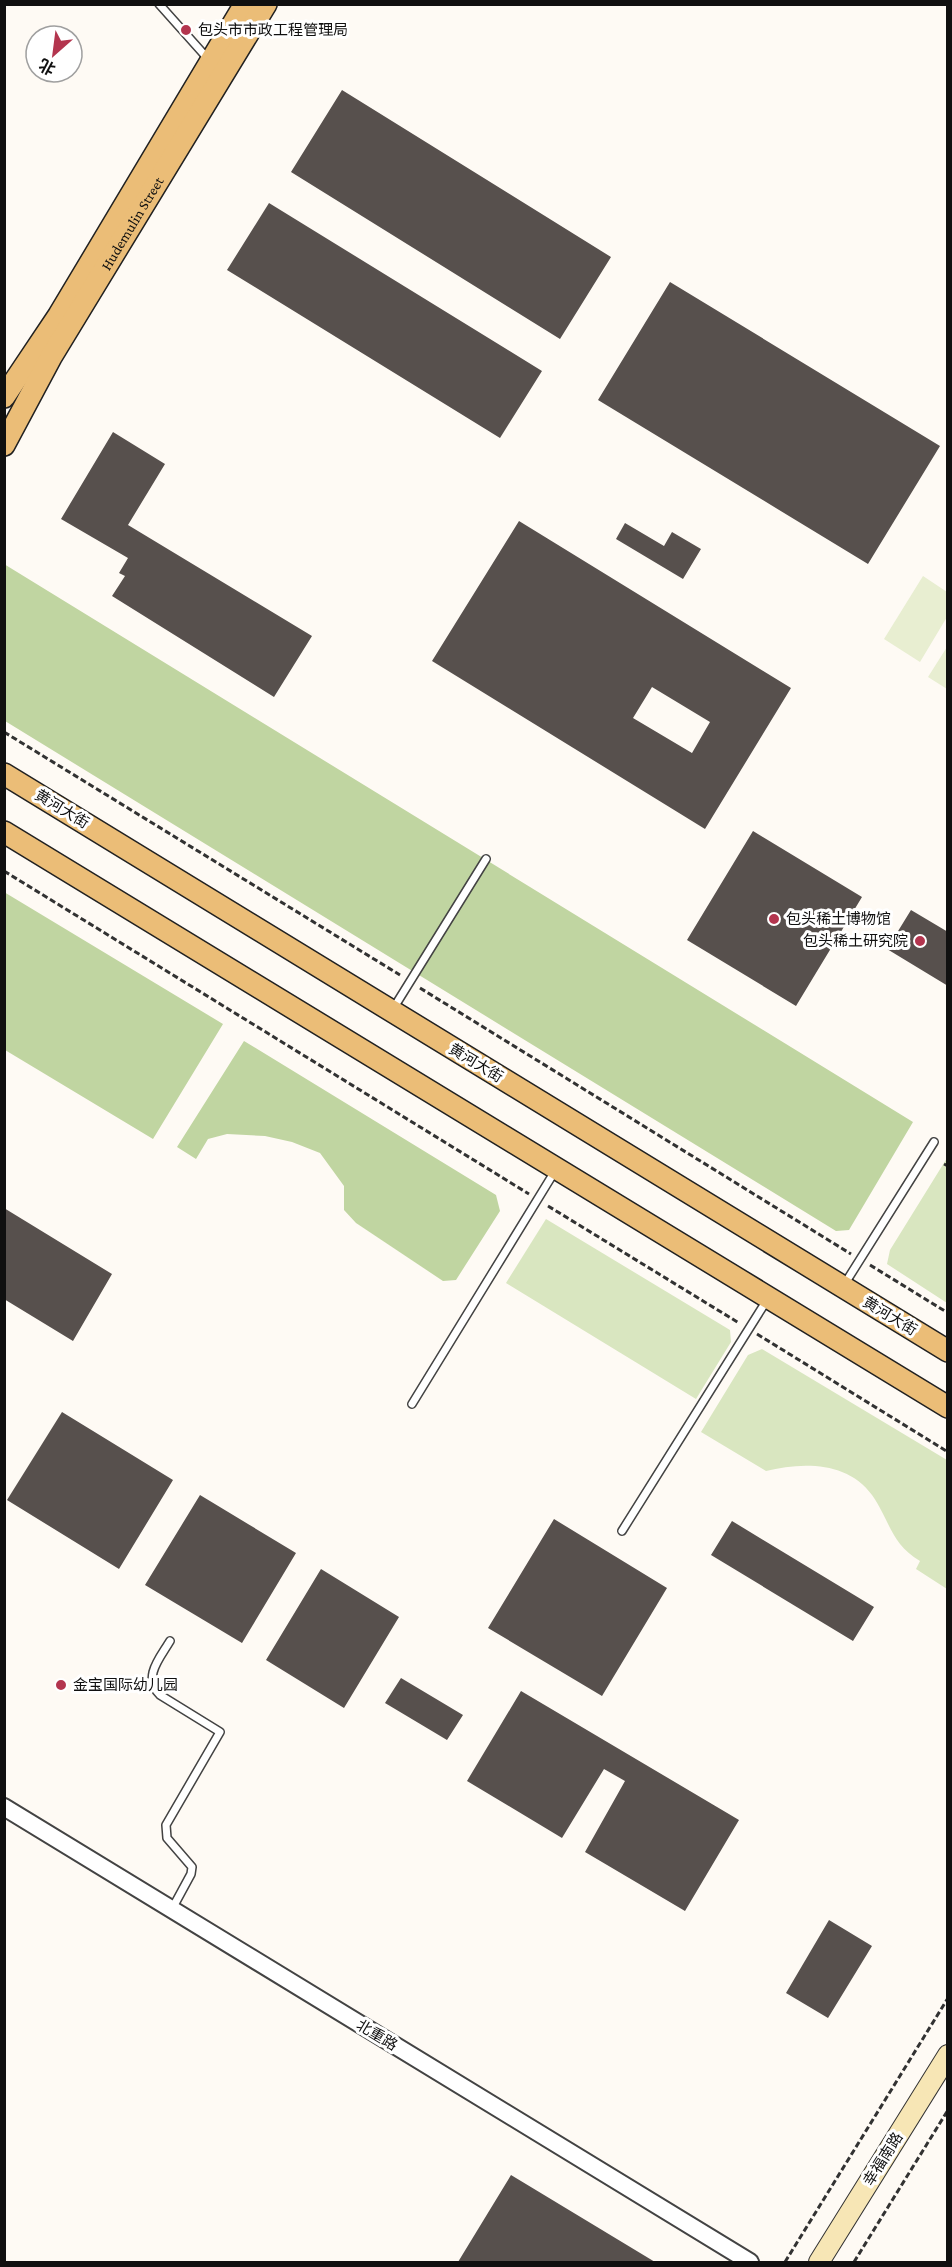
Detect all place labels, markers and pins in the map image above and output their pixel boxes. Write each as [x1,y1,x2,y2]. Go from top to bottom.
place label: 包头市市政工程管理局 [198,22,348,38]
marker: 包头市市政工程管理局 [179,23,193,37]
place label: 包头稀土博物馆 [786,910,891,927]
marker: 包头稀土博物馆 [767,912,781,926]
place label: 包头稀土研究院 [803,933,908,949]
marker: 包头稀土研究院 [913,934,927,948]
place label: 金宝国际幼儿园 [73,1677,178,1693]
marker: 金宝国际幼儿园 [54,1678,68,1692]

